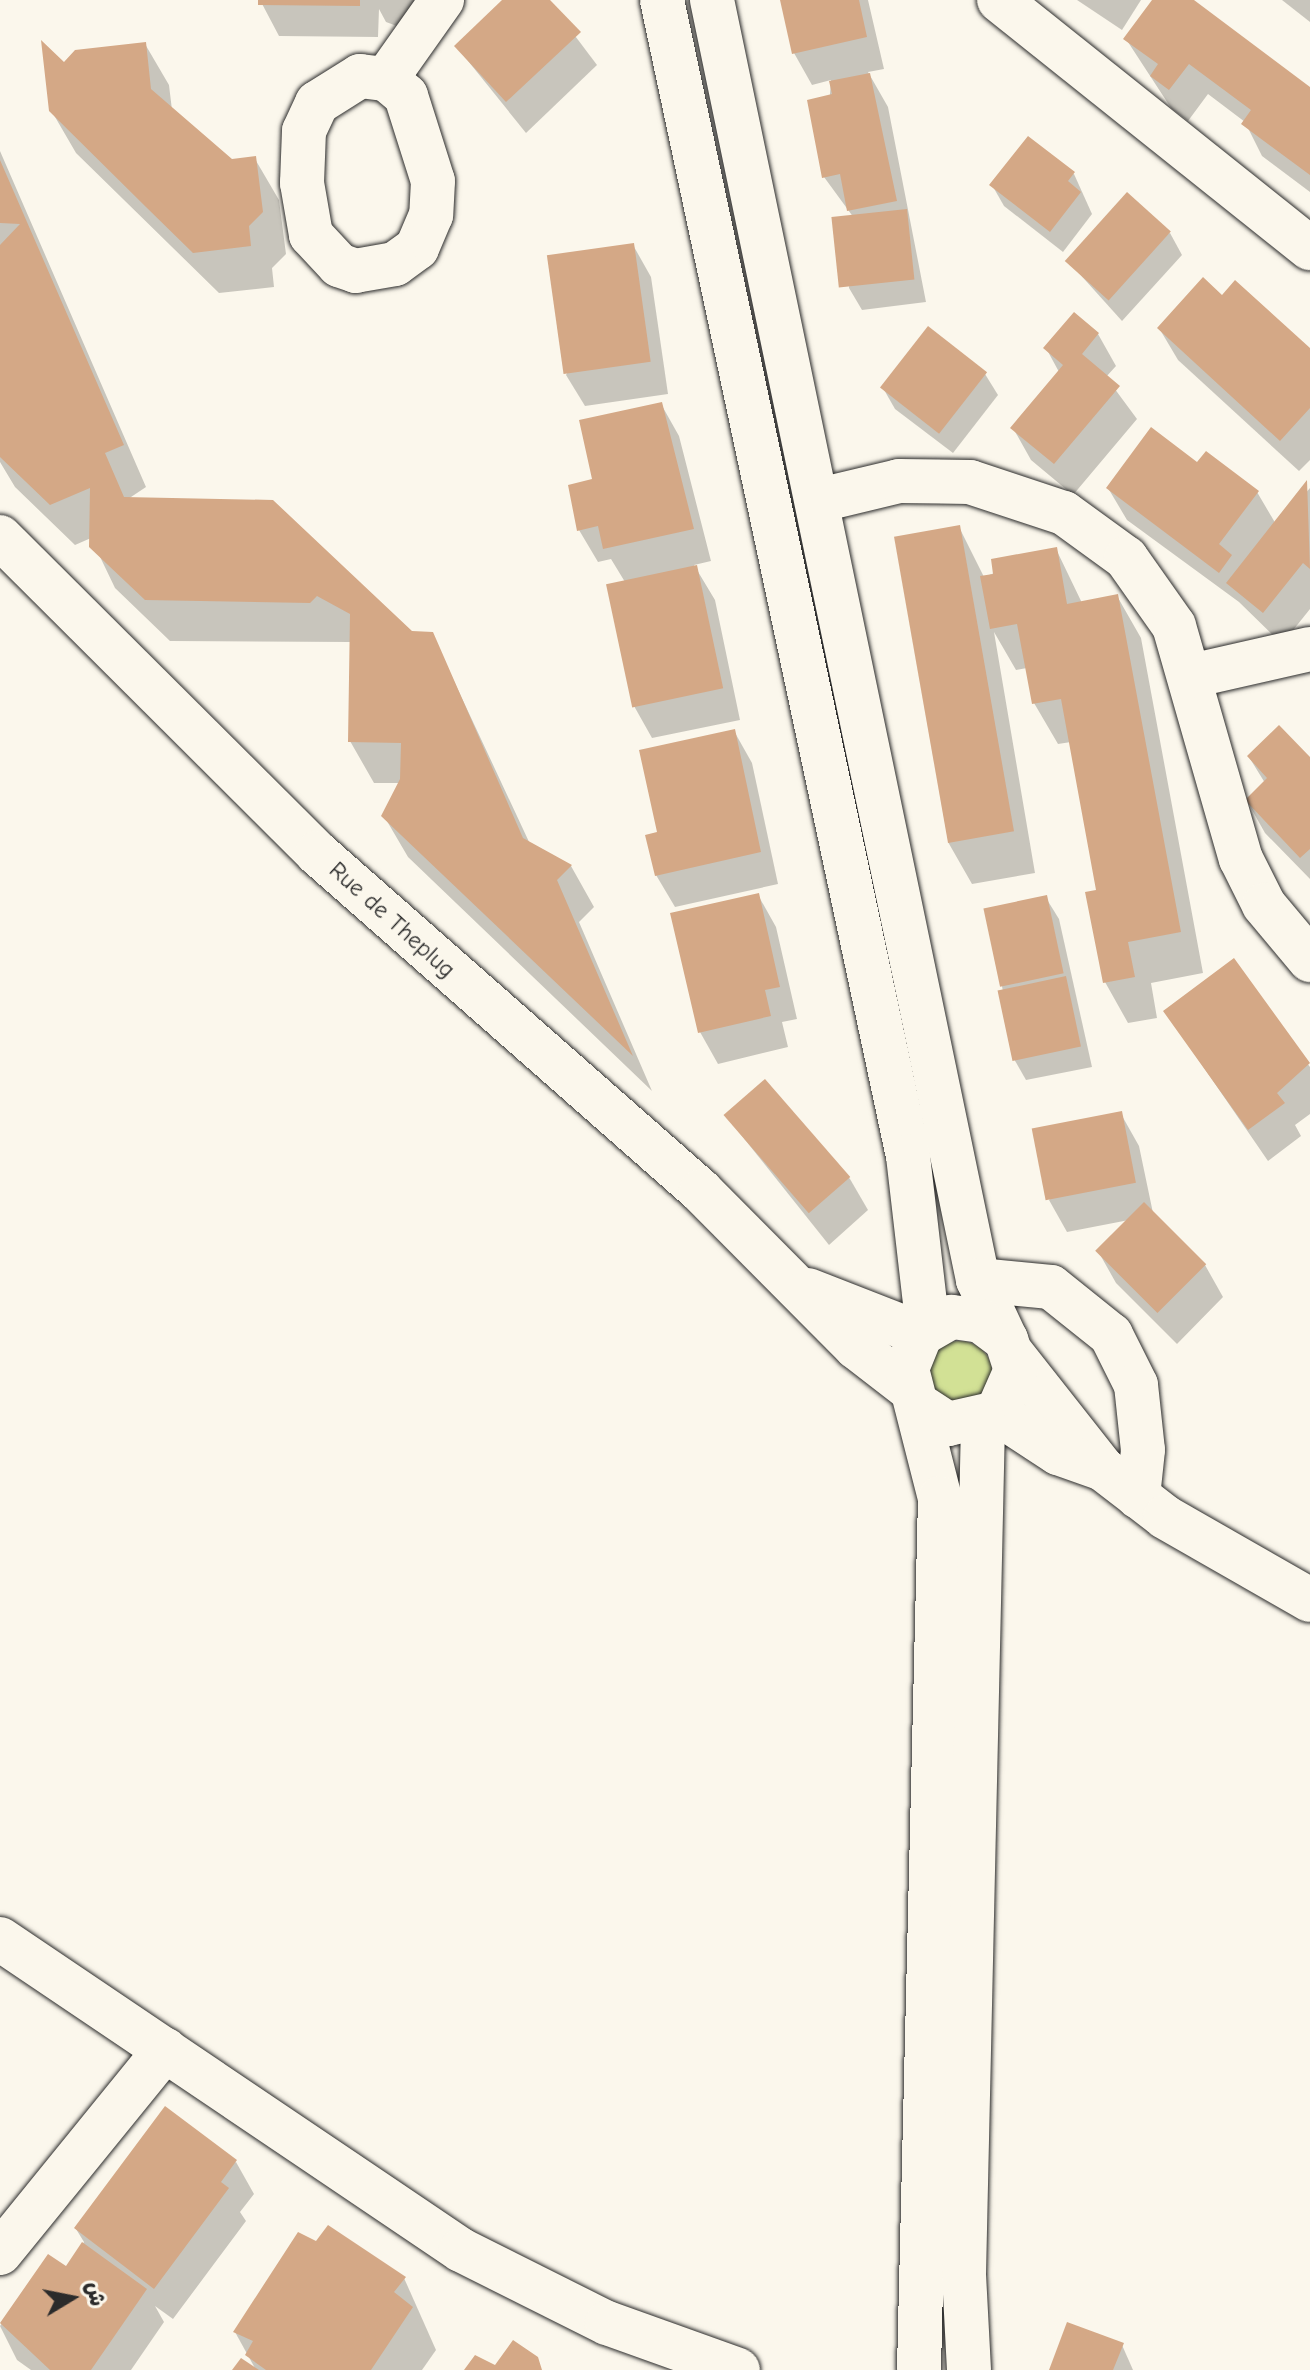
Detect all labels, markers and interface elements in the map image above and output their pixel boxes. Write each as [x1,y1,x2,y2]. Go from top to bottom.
street label: Rue de Theplug [323,856,461,984]
north arrow [32,2258,112,2338]
text: ش [81,2280,111,2308]

